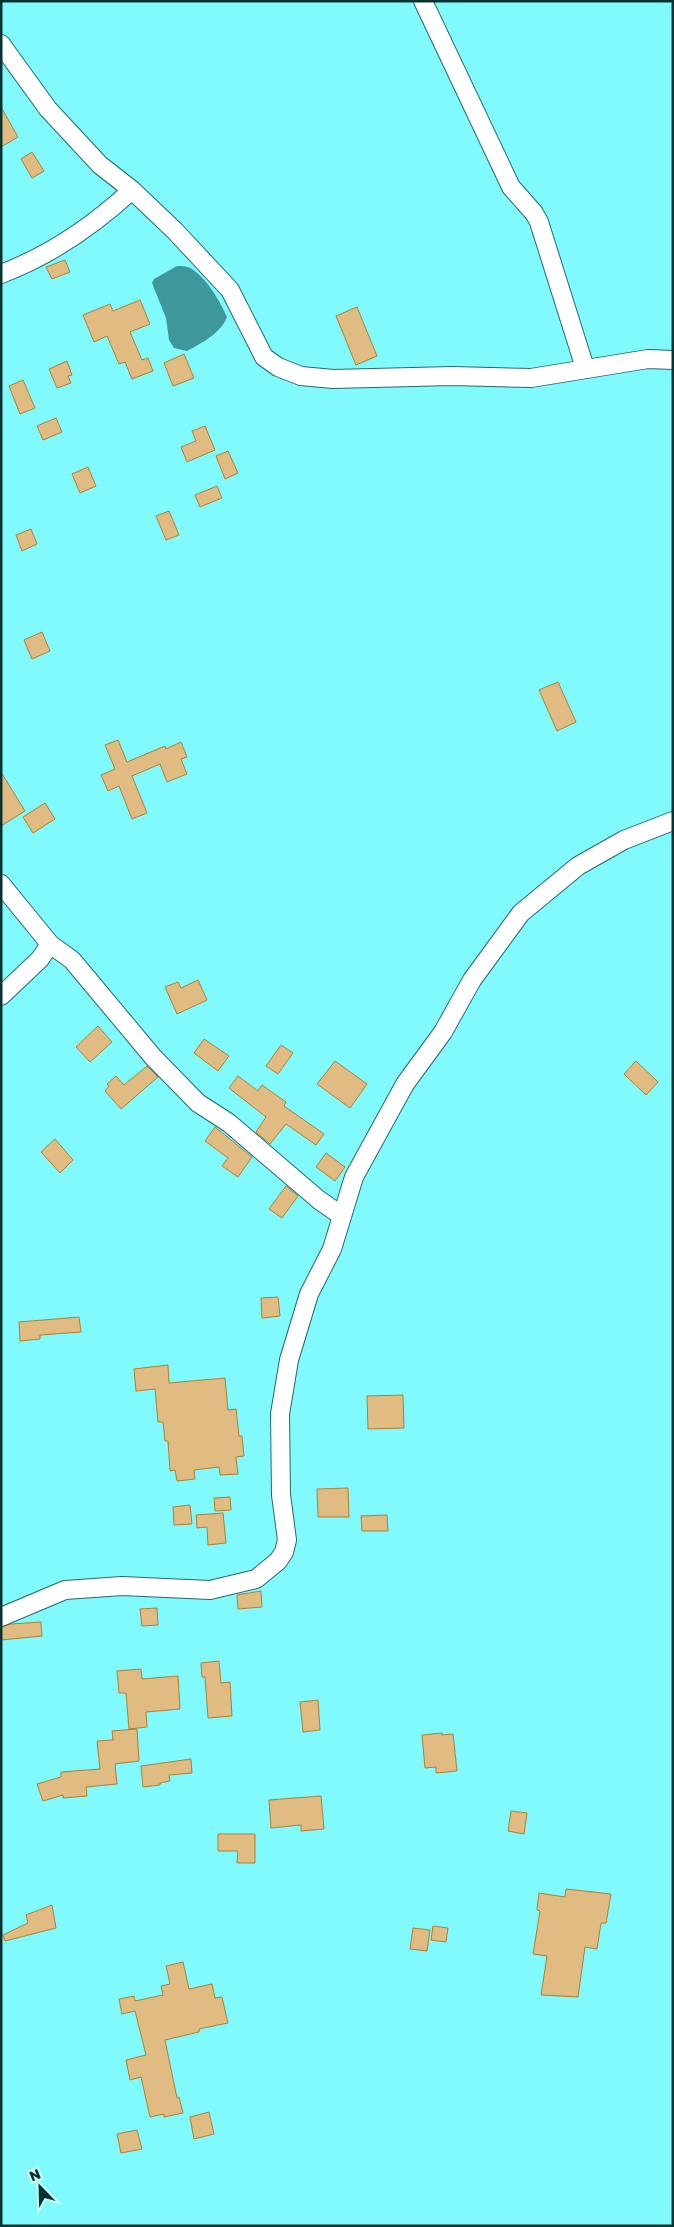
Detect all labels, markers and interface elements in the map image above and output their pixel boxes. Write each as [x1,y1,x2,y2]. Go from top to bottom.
north arrow [15,2162,65,2212]
text: N [27,2165,43,2184]

